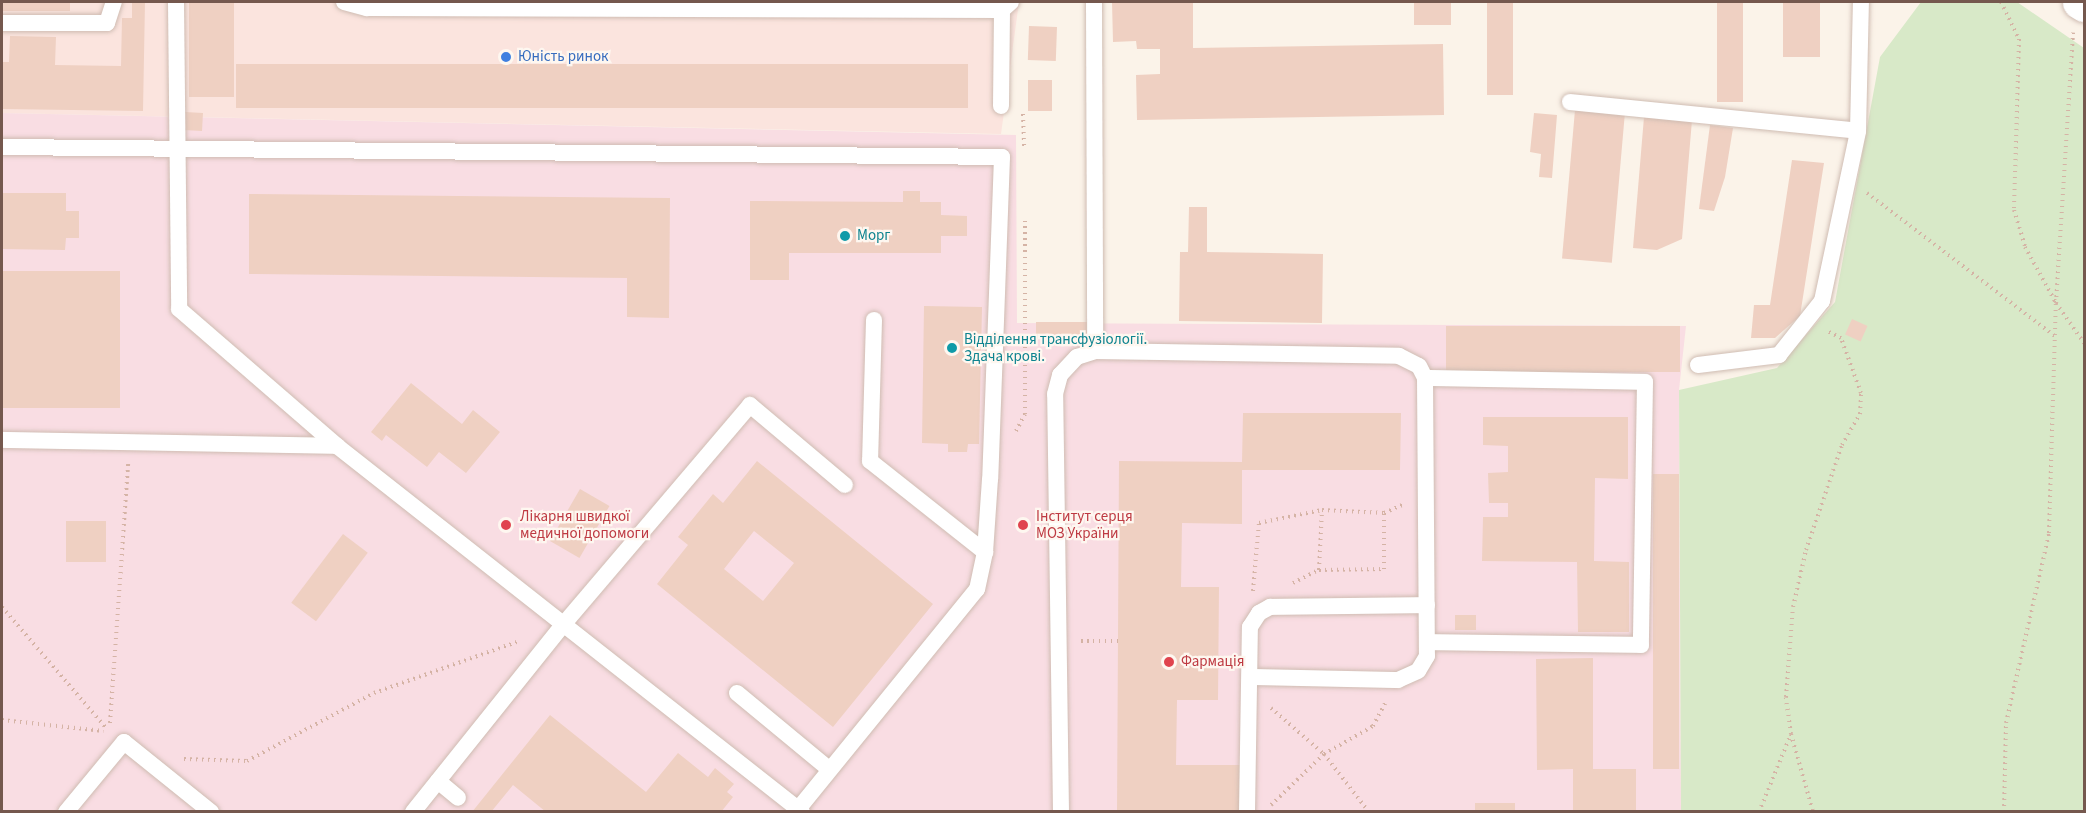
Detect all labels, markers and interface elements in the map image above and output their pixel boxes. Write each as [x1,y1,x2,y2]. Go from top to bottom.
place label: Юність ринок [518,48,608,66]
marker: Юність ринок [499,50,513,64]
place label: Морг [857,227,891,245]
marker: Морг [838,229,852,243]
place label: Відділення трансфузіології. Здача крові. [964,330,1147,365]
marker: Відділення трансфузіології. Здача крові. [945,341,959,355]
place label: Лікарня швидкої медичної допомоги [520,507,649,542]
place label: Інститут серця МОЗ України [1036,507,1133,542]
marker: Лікарня швидкої медичної допомоги [497,516,515,534]
marker: Інститут серця МОЗ України [1014,516,1032,534]
place label: Фармація [1181,653,1244,671]
marker: Фармація [1162,655,1176,669]

